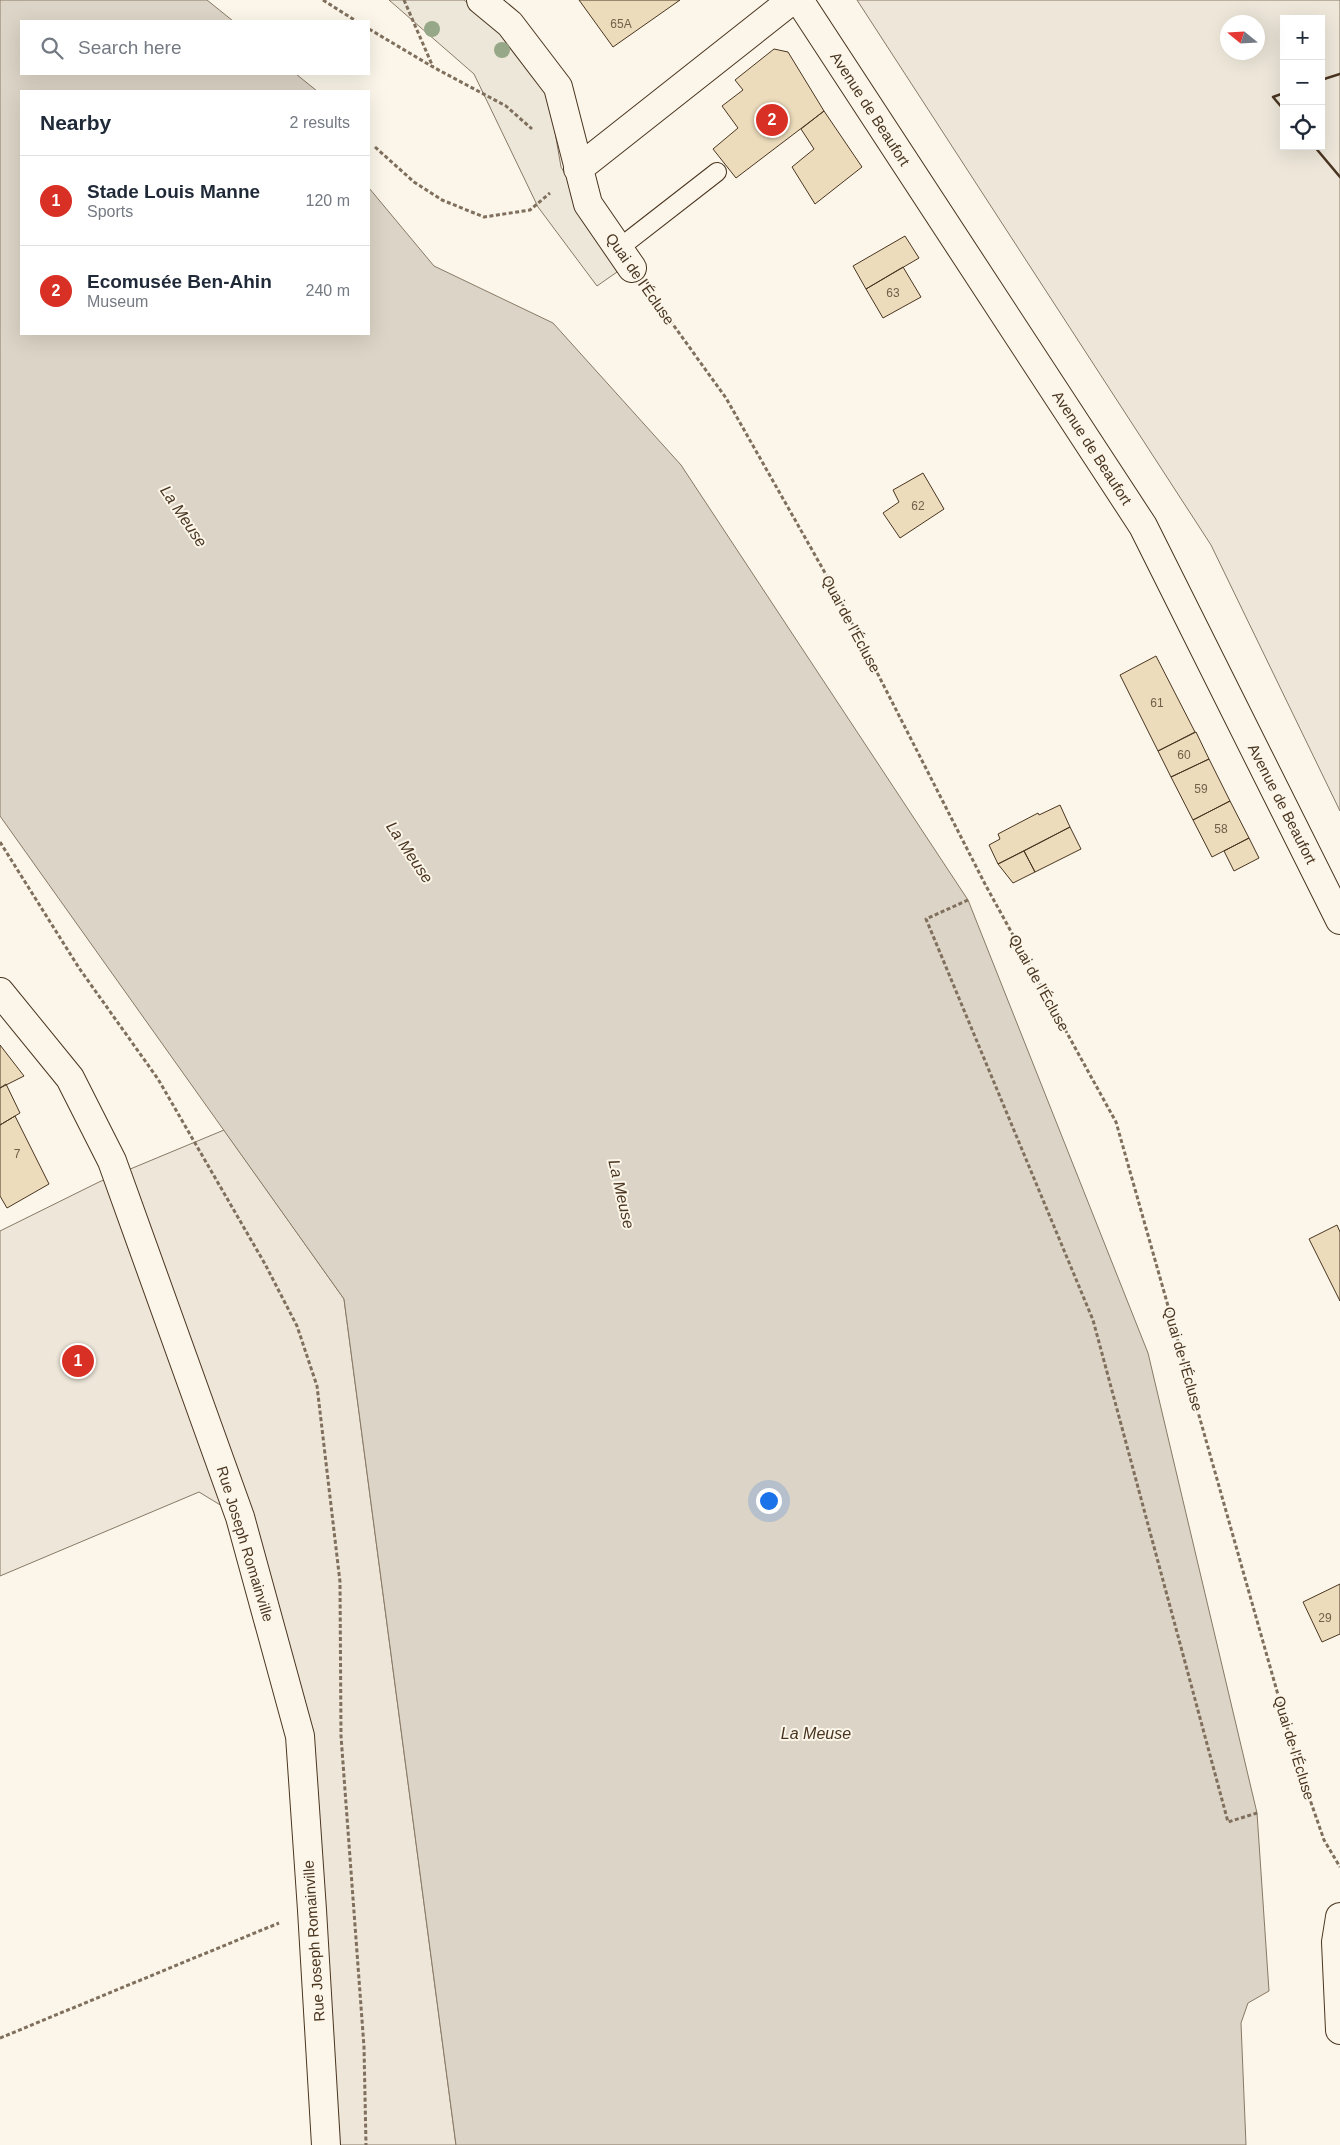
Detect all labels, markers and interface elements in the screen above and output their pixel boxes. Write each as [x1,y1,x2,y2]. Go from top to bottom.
north arrow [1220,15,1265,60]
map controls [1280,15,1325,150]
button: + [1280,15,1325,60]
house number: 65A [610,17,632,31]
search box [20,20,370,75]
icon: search [38,34,66,62]
text: Search here [78,37,182,58]
street label: Avenue de Beaufort [827,49,914,170]
button: − [1280,60,1325,105]
pin: 2 [756,101,788,139]
button: locate [1280,105,1325,150]
text: Nearby [40,111,111,134]
text: 2 results [290,114,350,131]
text: Stade Louis Manne [87,181,260,202]
text: 1 [52,192,60,209]
text: 120 m [306,192,350,209]
text: Sports [87,203,133,220]
street label: Quai de l'Écluse [602,230,678,328]
text: Ecomusée Ben-Ahin [87,271,272,292]
text: 2 [52,282,60,299]
text: 240 m [306,282,350,299]
house number: 63 [886,286,900,300]
text: Museum [87,293,148,310]
street label: Avenue de Beaufort [1049,388,1136,509]
water label: La Meuse [157,482,210,550]
house number: 62 [911,499,925,513]
street label: Quai de l'Écluse [819,572,884,675]
house number: 61 [1150,696,1164,710]
street label: Avenue de Beaufort [1245,741,1320,867]
house number: 60 [1177,748,1191,762]
house number: 59 [1194,782,1208,796]
water label: La Meuse [383,818,436,886]
house number: 58 [1214,822,1228,836]
street label: Quai de l'Écluse [1006,931,1073,1034]
house number: 7 [14,1147,21,1161]
water label: La Meuse [605,1158,638,1230]
street label: Quai de l'Écluse [1160,1305,1207,1413]
pin: 1 [62,1342,94,1380]
street label: Rue Joseph Romainville [214,1464,277,1624]
your location [756,1488,782,1514]
house number: 29 [1318,1611,1332,1625]
street label: Quai de l'Écluse [1271,1694,1318,1802]
water label: La Meuse [781,1725,851,1742]
street label: Rue Joseph Romainville [299,1860,328,2022]

